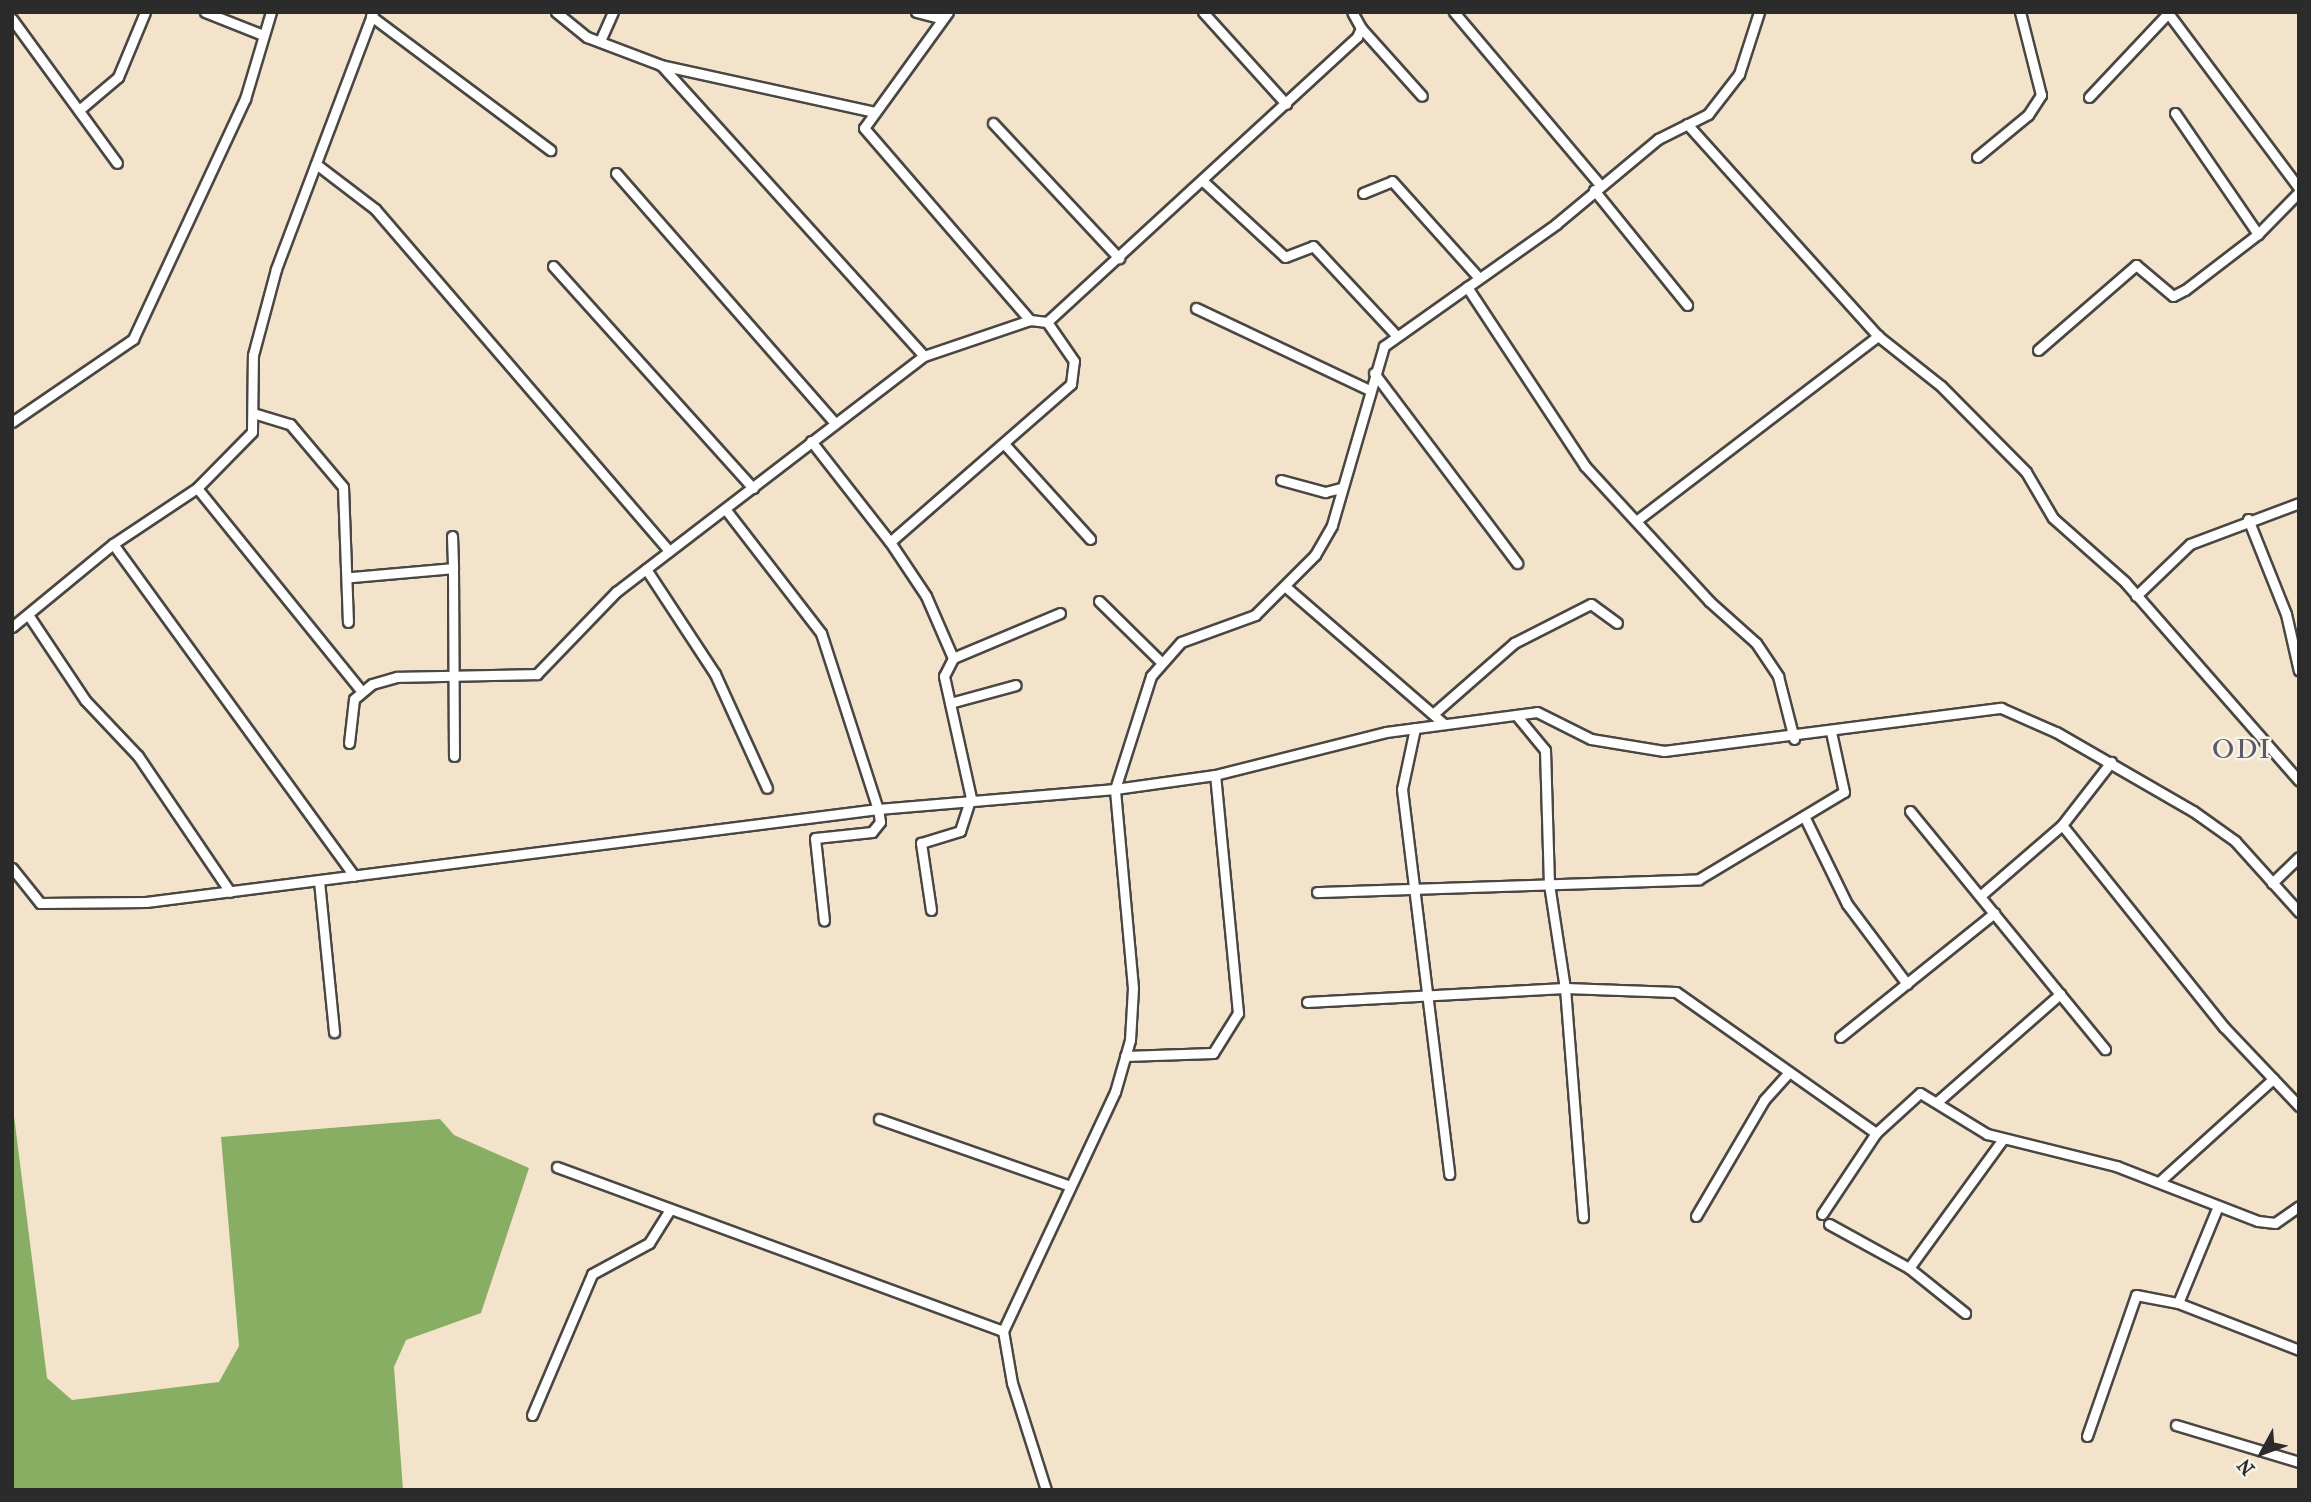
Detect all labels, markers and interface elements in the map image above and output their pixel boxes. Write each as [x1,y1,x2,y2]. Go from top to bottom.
district label: ODI [2212,732,2272,766]
north arrow [2227,1418,2297,1488]
text: N [2233,1454,2259,1479]

